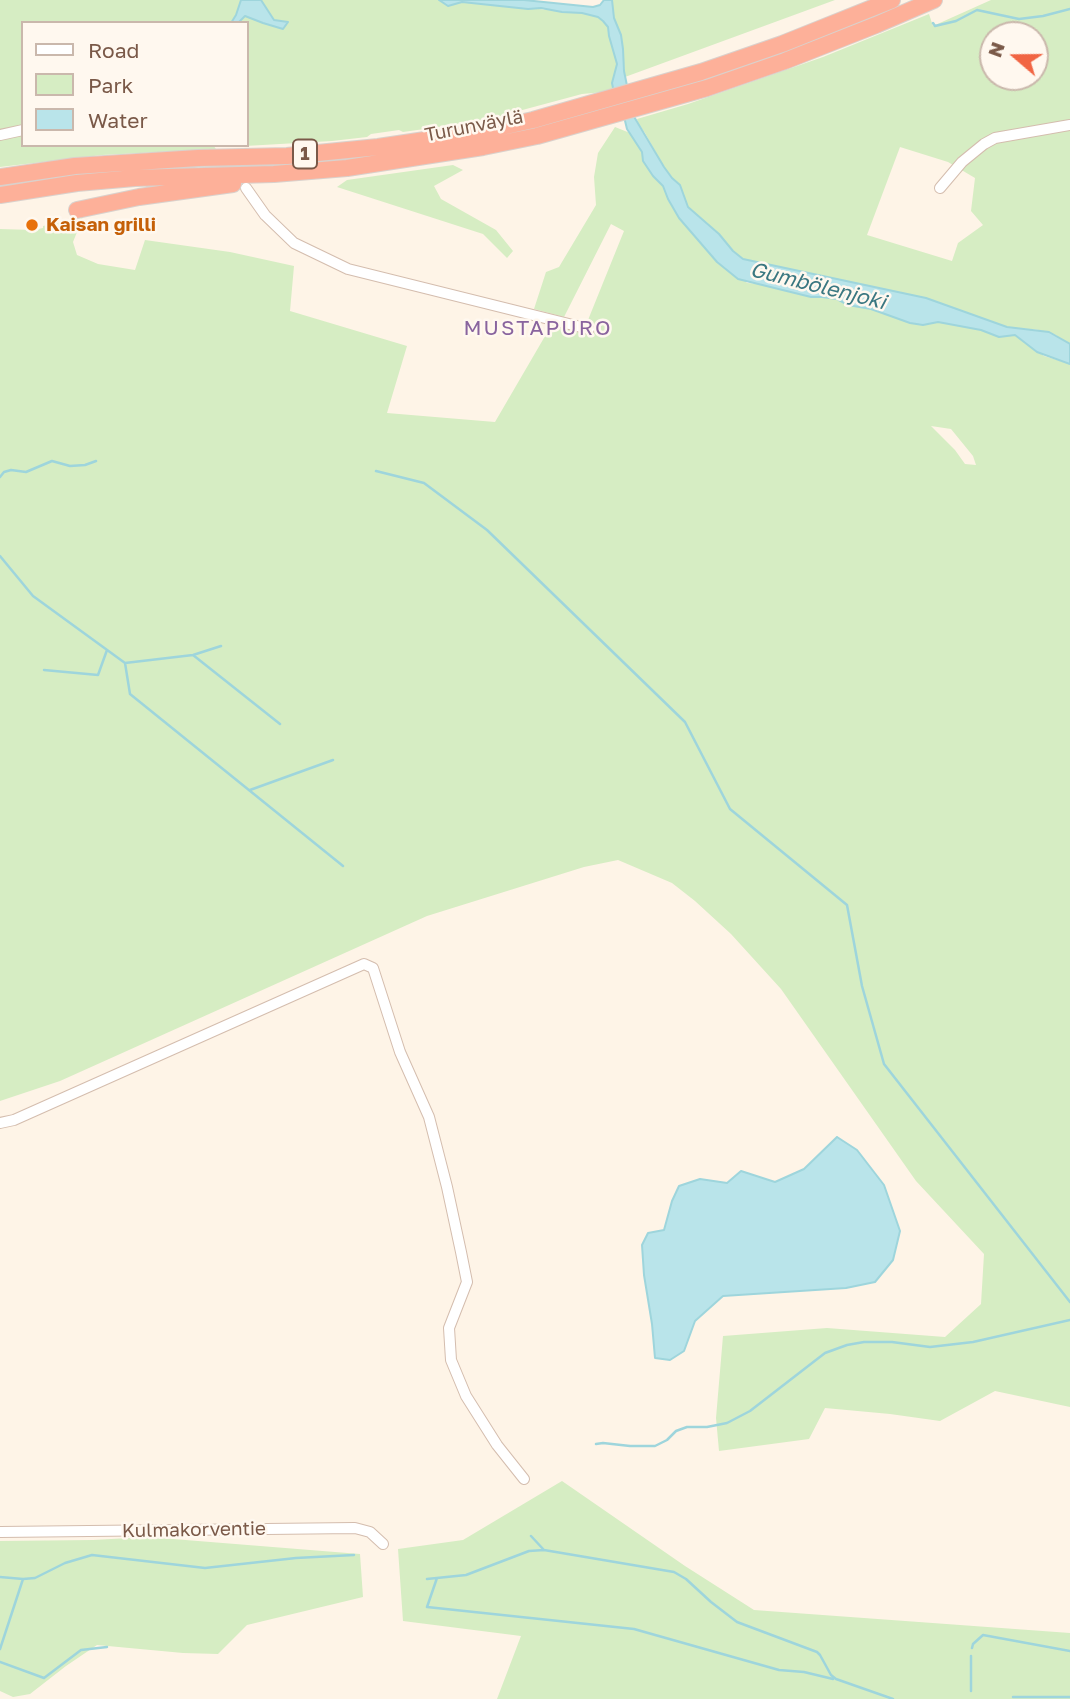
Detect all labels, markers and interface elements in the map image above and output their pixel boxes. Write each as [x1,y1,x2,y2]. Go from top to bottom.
legend [21,21,248,147]
north arrow [979,21,1049,91]
text: Road [88,37,139,63]
text: N [982,39,1009,60]
text: Park [88,72,133,98]
street label: Turunväylä [423,105,525,147]
text: Water [88,107,148,133]
road number: 1 [293,140,317,168]
place label: Kaisan grilli [46,214,156,236]
marker: Kaisan grilli [24,217,40,233]
water label: Gumbölenjoki [748,257,888,315]
district label: MUSTAPURO [465,315,611,341]
street label: Kulmakorventie [122,1517,266,1543]

